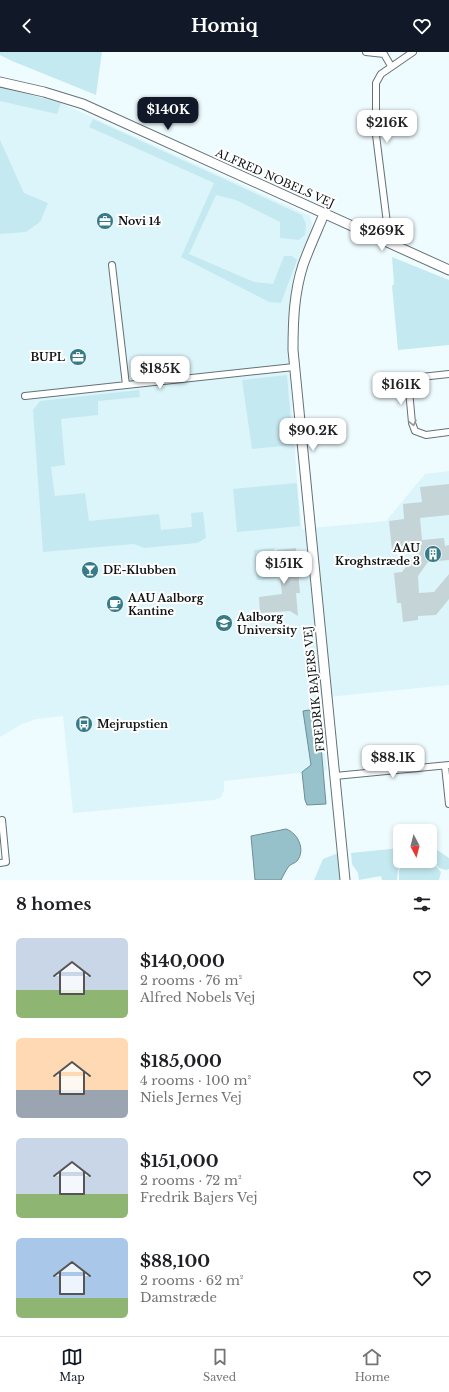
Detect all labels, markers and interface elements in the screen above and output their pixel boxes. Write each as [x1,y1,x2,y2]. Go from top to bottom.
icon: back [16,15,38,37]
text: Homiq [191,15,258,37]
icon: heart [411,15,433,37]
pin: $140K [140,97,196,131]
text: $140K [146,101,190,118]
pin: $216K [359,110,415,144]
text: $216K [366,114,408,131]
street label: ALFRED NOBELS VEJ [213,145,337,211]
office icon: Novi 14 [95,211,115,231]
place label: Novi 14 [118,214,161,228]
pin: $269K [354,218,410,252]
text: $269K [359,222,405,239]
office icon: BUPL [68,347,88,367]
place label: BUPL [30,350,66,364]
pin: $185K [132,356,188,390]
text: $185K [140,360,180,377]
pin: $161K [373,372,429,406]
text: $161K [381,376,421,393]
pin: $90.2K [280,418,346,452]
one-way arrow [408,420,417,427]
text: $90.2K [288,422,338,439]
place label: AAU Kroghstræde 3 [335,541,420,568]
building icon: AAU Kroghstræde 3 [423,544,443,564]
pin: $151K [256,551,312,585]
text: $151K [265,555,303,572]
bar icon: DE-Klubben [80,560,100,580]
place label: DE-Klubben [103,563,176,577]
place label: AAU Aalborg Kantine [127,591,204,618]
cafe icon: AAU Aalborg Kantine [105,594,125,614]
place label: Aalborg University [236,610,298,637]
school or university icon: Aalborg University [214,613,234,633]
street label: FREDRIK BAJERS VEJ [300,625,328,753]
bus stop icon: Mejrupstien [74,714,94,734]
place label: Mejrupstien [97,717,168,731]
pin: $88.1K [360,745,426,779]
text: $88.1K [371,749,415,766]
north arrow [393,824,437,868]
map controls [393,824,437,868]
icon: filters [411,893,433,915]
text: 8 homes [16,894,91,915]
text: $140,000 [140,951,225,972]
icon: home [48,954,96,1002]
icon: heart [411,967,433,989]
text: 2 rooms · 76 m² [140,972,242,989]
text: Alfred Nobels Vej [140,989,255,1006]
text: $185,000 [140,1051,222,1072]
icon: home [48,1054,96,1102]
icon: heart [411,1067,433,1089]
text: 4 rooms · 100 m² [140,1072,251,1089]
text: Niels Jernes Vej [140,1089,242,1106]
text: $151,000 [140,1151,219,1172]
icon: home [48,1154,96,1202]
icon: heart [411,1167,433,1189]
text: 2 rooms · 72 m² [140,1172,242,1189]
text: Fredrik Bajers Vej [140,1189,257,1206]
text: $88,100 [140,1251,210,1272]
icon: home [48,1254,96,1302]
icon: heart [411,1267,433,1289]
text: 2 rooms · 62 m² [140,1272,244,1289]
text: Damstræde [140,1289,217,1306]
tab: Map [59,1346,85,1384]
tab: Saved [203,1346,236,1384]
tab: Home [355,1346,390,1384]

